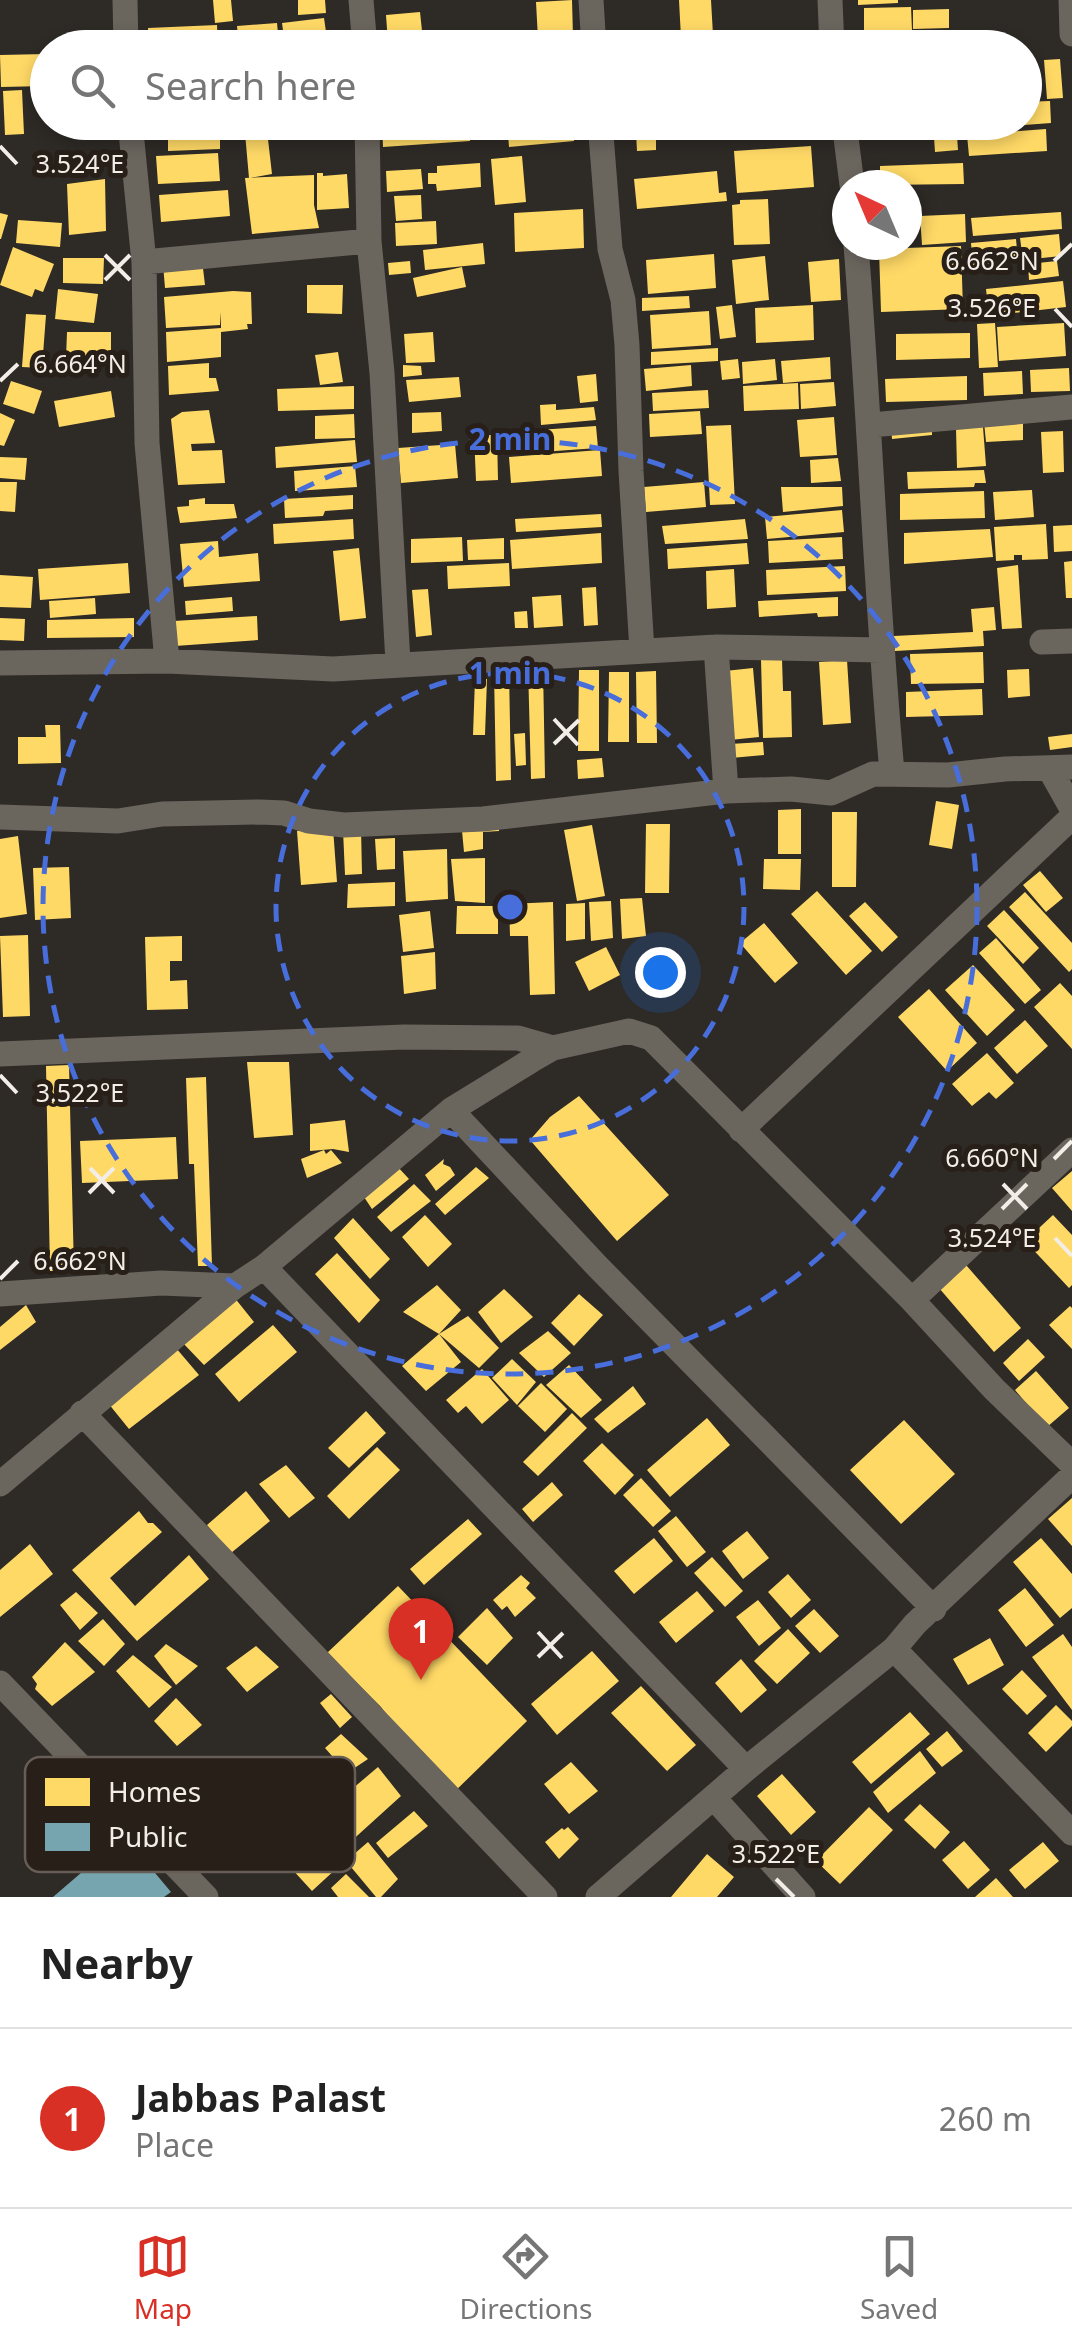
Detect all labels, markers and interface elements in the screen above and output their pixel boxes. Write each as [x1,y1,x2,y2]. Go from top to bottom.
search box [30,30,1042,140]
icon: search [65,58,120,113]
text: Search here [145,59,356,111]
text: 3.524°E [36,146,124,180]
north arrow [832,170,922,260]
text: 6.662°N [945,243,1039,277]
text: 3.526°E [948,290,1036,324]
text: 6.664°N [33,346,127,380]
text: 2 min [469,418,551,459]
text: 1 min [469,652,551,693]
centre of rings [492,889,528,925]
your location [635,947,686,998]
text: 3.522°E [36,1075,124,1109]
text: 6.660°N [945,1140,1039,1174]
text: 3.524°E [948,1220,1036,1254]
text: 6.662°N [33,1243,127,1277]
pin: 1 [388,1598,454,1680]
legend [25,1757,355,1872]
text: Homes [108,1772,201,1810]
text: Public [108,1817,187,1855]
text: 3.522°E [732,1836,820,1870]
text: Nearby [40,1934,193,1991]
text: Jabbas Palast [135,2071,386,2123]
text: 1 [63,2097,82,2140]
text: 260 m [939,2097,1032,2140]
text: Place [135,2123,214,2166]
tab: Map [134,2229,192,2327]
tab: Directions [460,2229,592,2327]
tab: Saved [860,2229,938,2327]

